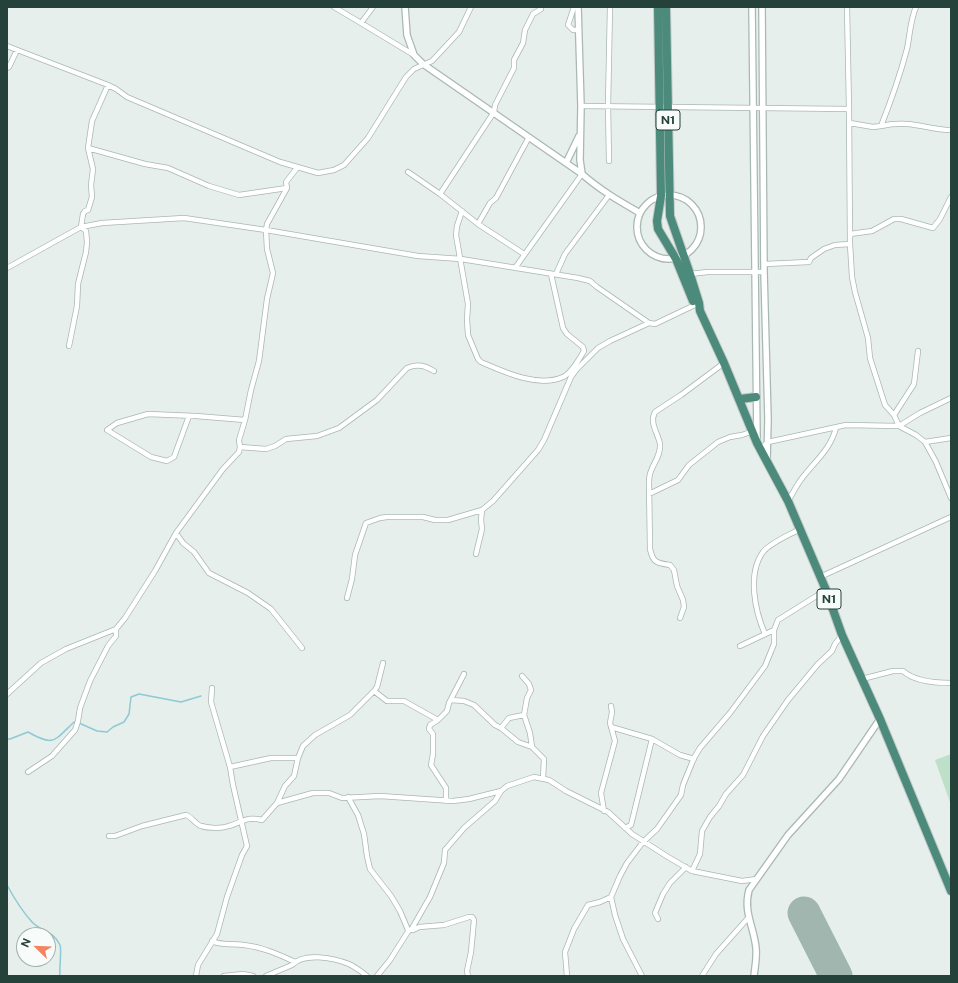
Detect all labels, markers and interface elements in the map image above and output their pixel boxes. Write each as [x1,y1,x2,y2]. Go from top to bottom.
road number: N1 [656,110,680,130]
road number: N1 [817,589,841,609]
north arrow [16,927,56,967]
text: N [19,936,33,949]

